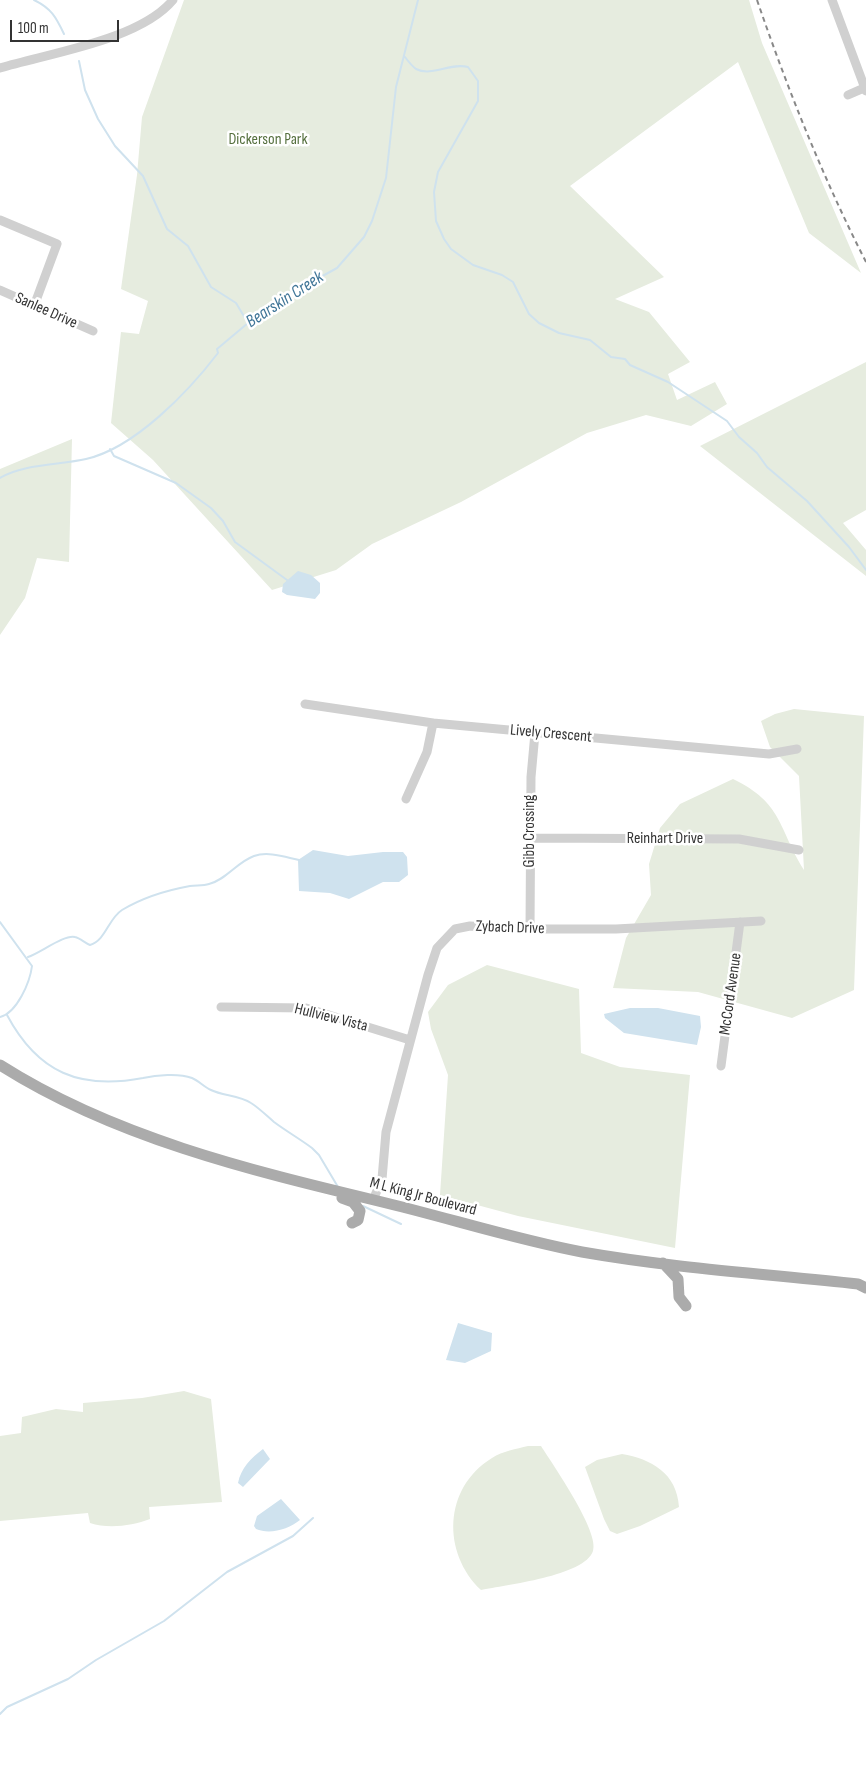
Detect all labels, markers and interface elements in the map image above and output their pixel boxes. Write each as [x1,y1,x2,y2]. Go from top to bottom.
scale bar [12,10,121,42]
text: 100 m [18,19,49,38]
park label: Dickerson Park [228,130,308,150]
water label: Bearskin Creek [242,267,328,333]
street label: Sanlee Drive [12,289,80,333]
street label: Lively Crescent [509,721,593,747]
street label: Gibb Crossing [520,794,540,868]
street label: Reinhart Drive [627,829,703,849]
street label: Zybach Drive [475,917,545,939]
street label: McCord Avenue [716,952,746,1036]
street label: Hullview Vista [292,1000,370,1036]
street label: M L King Jr Boulevard [367,1174,479,1220]

